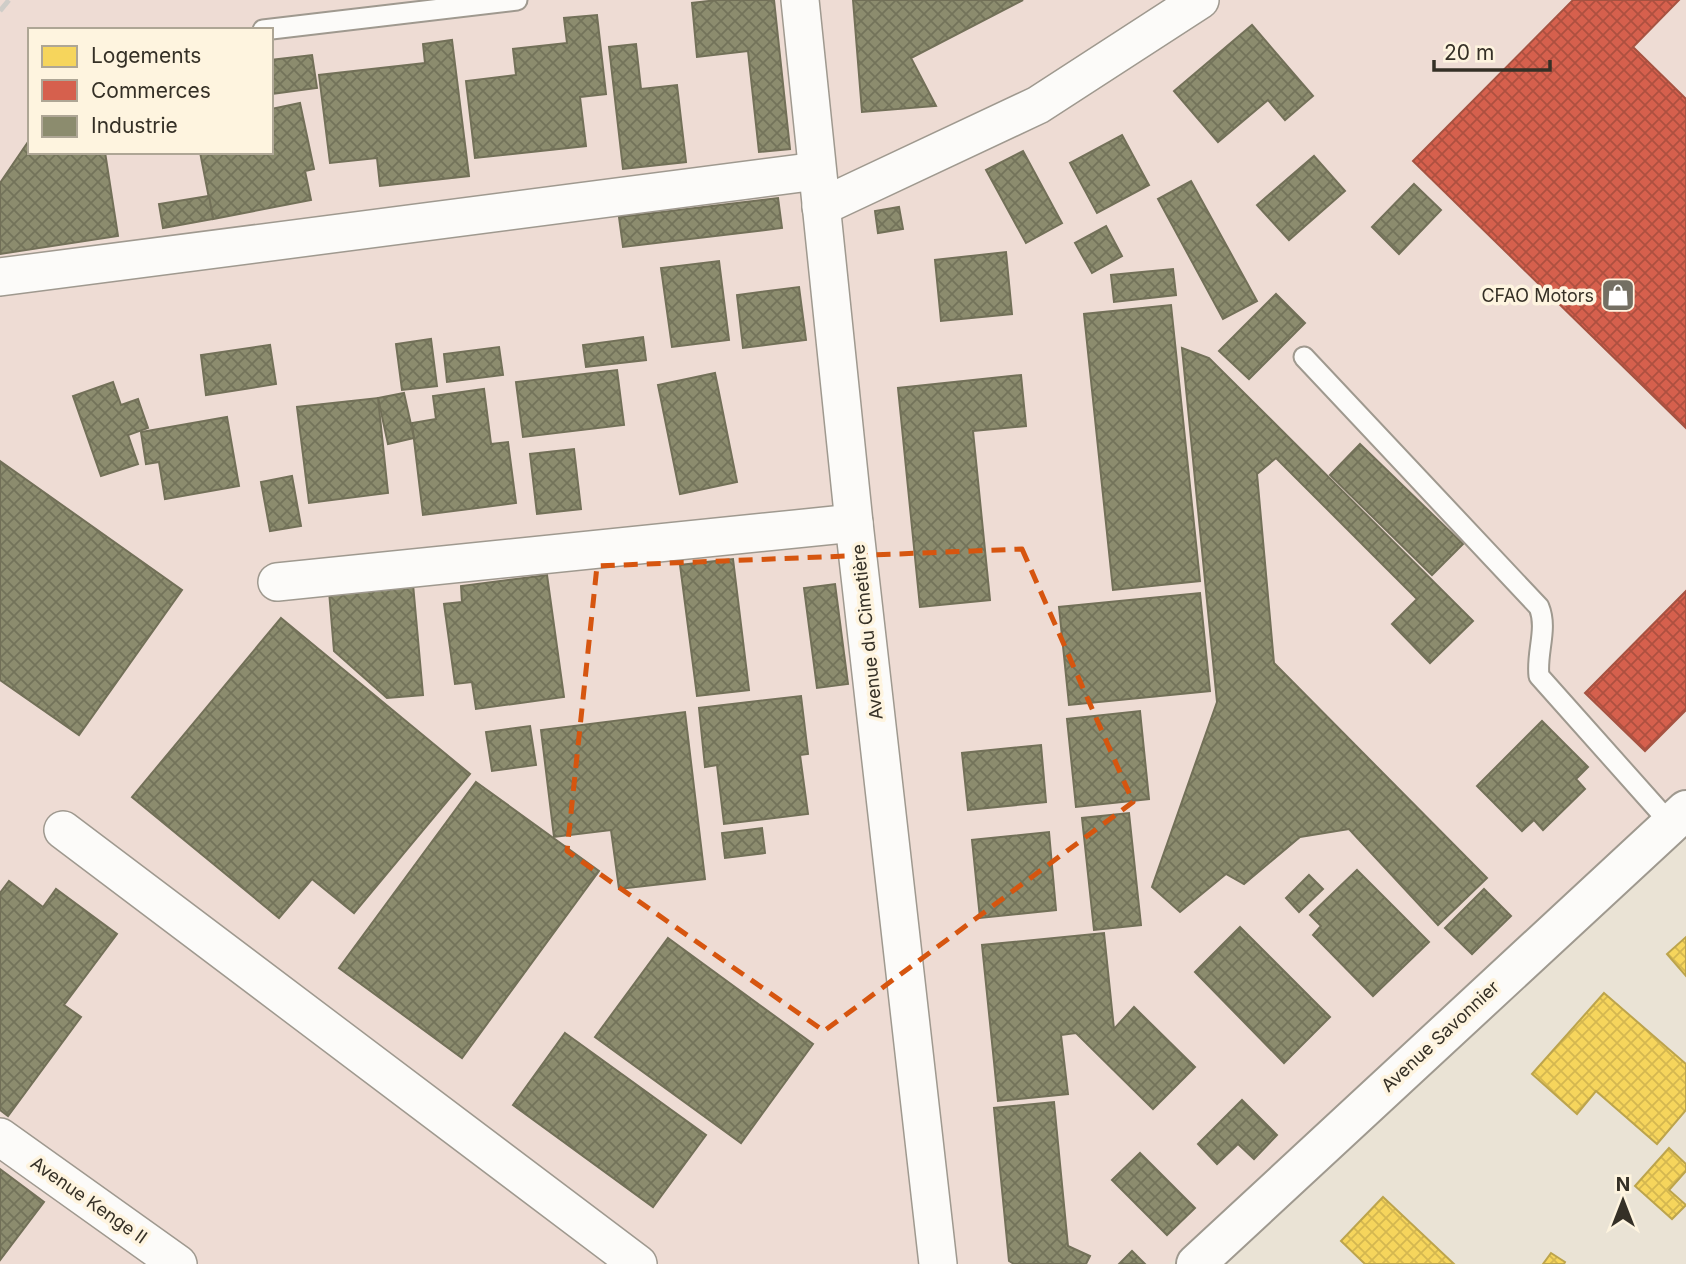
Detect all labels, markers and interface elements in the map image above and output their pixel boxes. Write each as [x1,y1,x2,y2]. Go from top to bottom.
legend [28,28,273,154]
scale bar [1434,28,1550,72]
text: 20 m [1444,40,1494,65]
text: Logements [91,43,201,68]
text: Commerces [91,78,211,103]
text: Industrie [91,113,178,138]
shop icon: CFAO Motors [1599,276,1637,314]
place label: CFAO Motors [1481,285,1594,306]
street label: Avenue du Cimetière [847,543,887,721]
street label: Avenue Savonnier [1377,976,1503,1096]
street label: Avenue Kenge II [27,1152,151,1248]
north arrow [1588,1166,1658,1236]
text: N [1616,1173,1630,1196]

